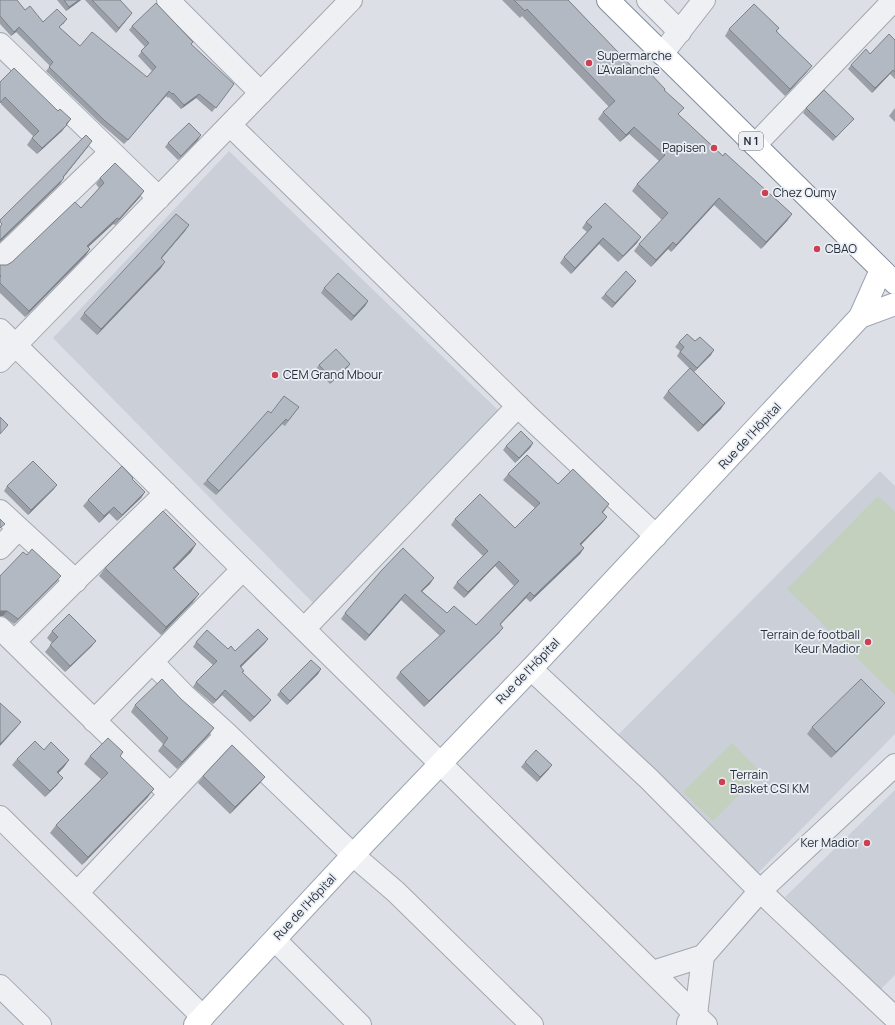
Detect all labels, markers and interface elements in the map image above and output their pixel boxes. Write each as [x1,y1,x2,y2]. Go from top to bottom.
place label: Supermarche L'Avalanche [597,47,672,78]
marker: Supermarche L'Avalanche [584,58,594,68]
road number: N 1 [739,132,763,150]
place label: Papisen [662,139,706,156]
marker: Papisen [709,143,719,153]
place label: Chez Oumy [773,184,837,201]
marker: Chez Oumy [760,188,770,198]
place label: CBAO [825,240,857,257]
marker: CBAO [812,244,822,254]
place label: CEM Grand Mbour [283,366,383,383]
marker: CEM Grand Mbour [270,370,280,380]
street label: Rue de l'Hôpital [714,399,785,473]
place label: Terrain de football Keur Madior [760,626,861,657]
street label: Rue de l'Hôpital [492,634,563,707]
marker: Terrain de football Keur Madior [863,637,873,647]
place label: Terrain Basket CSI KM [730,766,809,797]
marker: Terrain Basket CSI KM [717,777,727,787]
place label: Ker Madior [801,834,860,851]
marker: Ker Madior [862,838,872,848]
street label: Rue de l'Hôpital [269,870,340,944]

